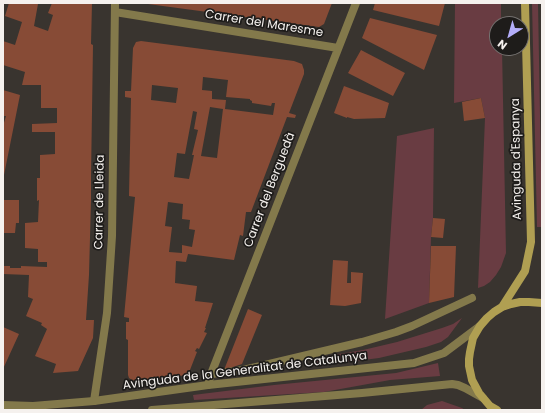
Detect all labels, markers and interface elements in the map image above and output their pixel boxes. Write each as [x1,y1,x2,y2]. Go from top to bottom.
street label: Carrer del Maresme [204,8,324,40]
north arrow [489,16,529,56]
text: N [494,36,511,54]
street label: Avinguda d'Espanya [509,98,525,220]
street label: Carrer del Berguedà [241,131,299,249]
street label: Carrer de Lleida [92,154,108,250]
street label: Avinguda de la Generalitat de Catalunya [122,349,368,393]

